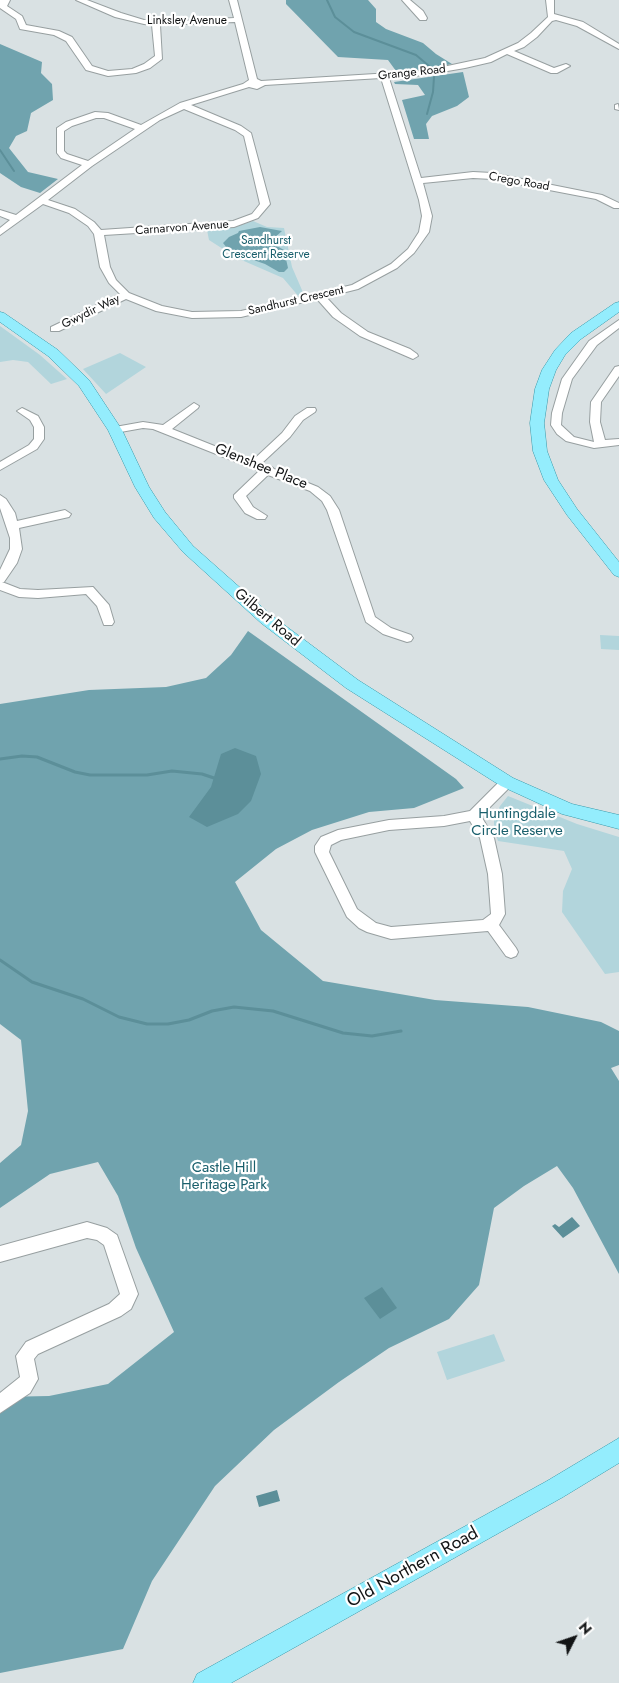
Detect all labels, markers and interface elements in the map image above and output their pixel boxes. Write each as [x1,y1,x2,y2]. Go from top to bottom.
street label: Linksley Avenue [147,14,227,28]
street label: Grange Road [377,62,447,84]
street label: Crego Road [488,170,550,194]
street label: Carnarvon Avenue [135,218,229,238]
park label: Sandhurst Crescent Reserve [222,234,310,262]
street label: Sandhurst Crescent [247,283,345,319]
street label: Gwydir Way [60,292,122,332]
street label: Glenshee Place [212,440,310,494]
street label: Gilbert Road [230,585,304,651]
park label: Huntingdale Circle Reserve [471,805,563,840]
park label: Castle Hill Heritage Park [181,1159,267,1194]
street label: Old Northern Road [344,1523,482,1613]
north arrow [549,1613,599,1663]
text: N [574,1617,597,1639]

